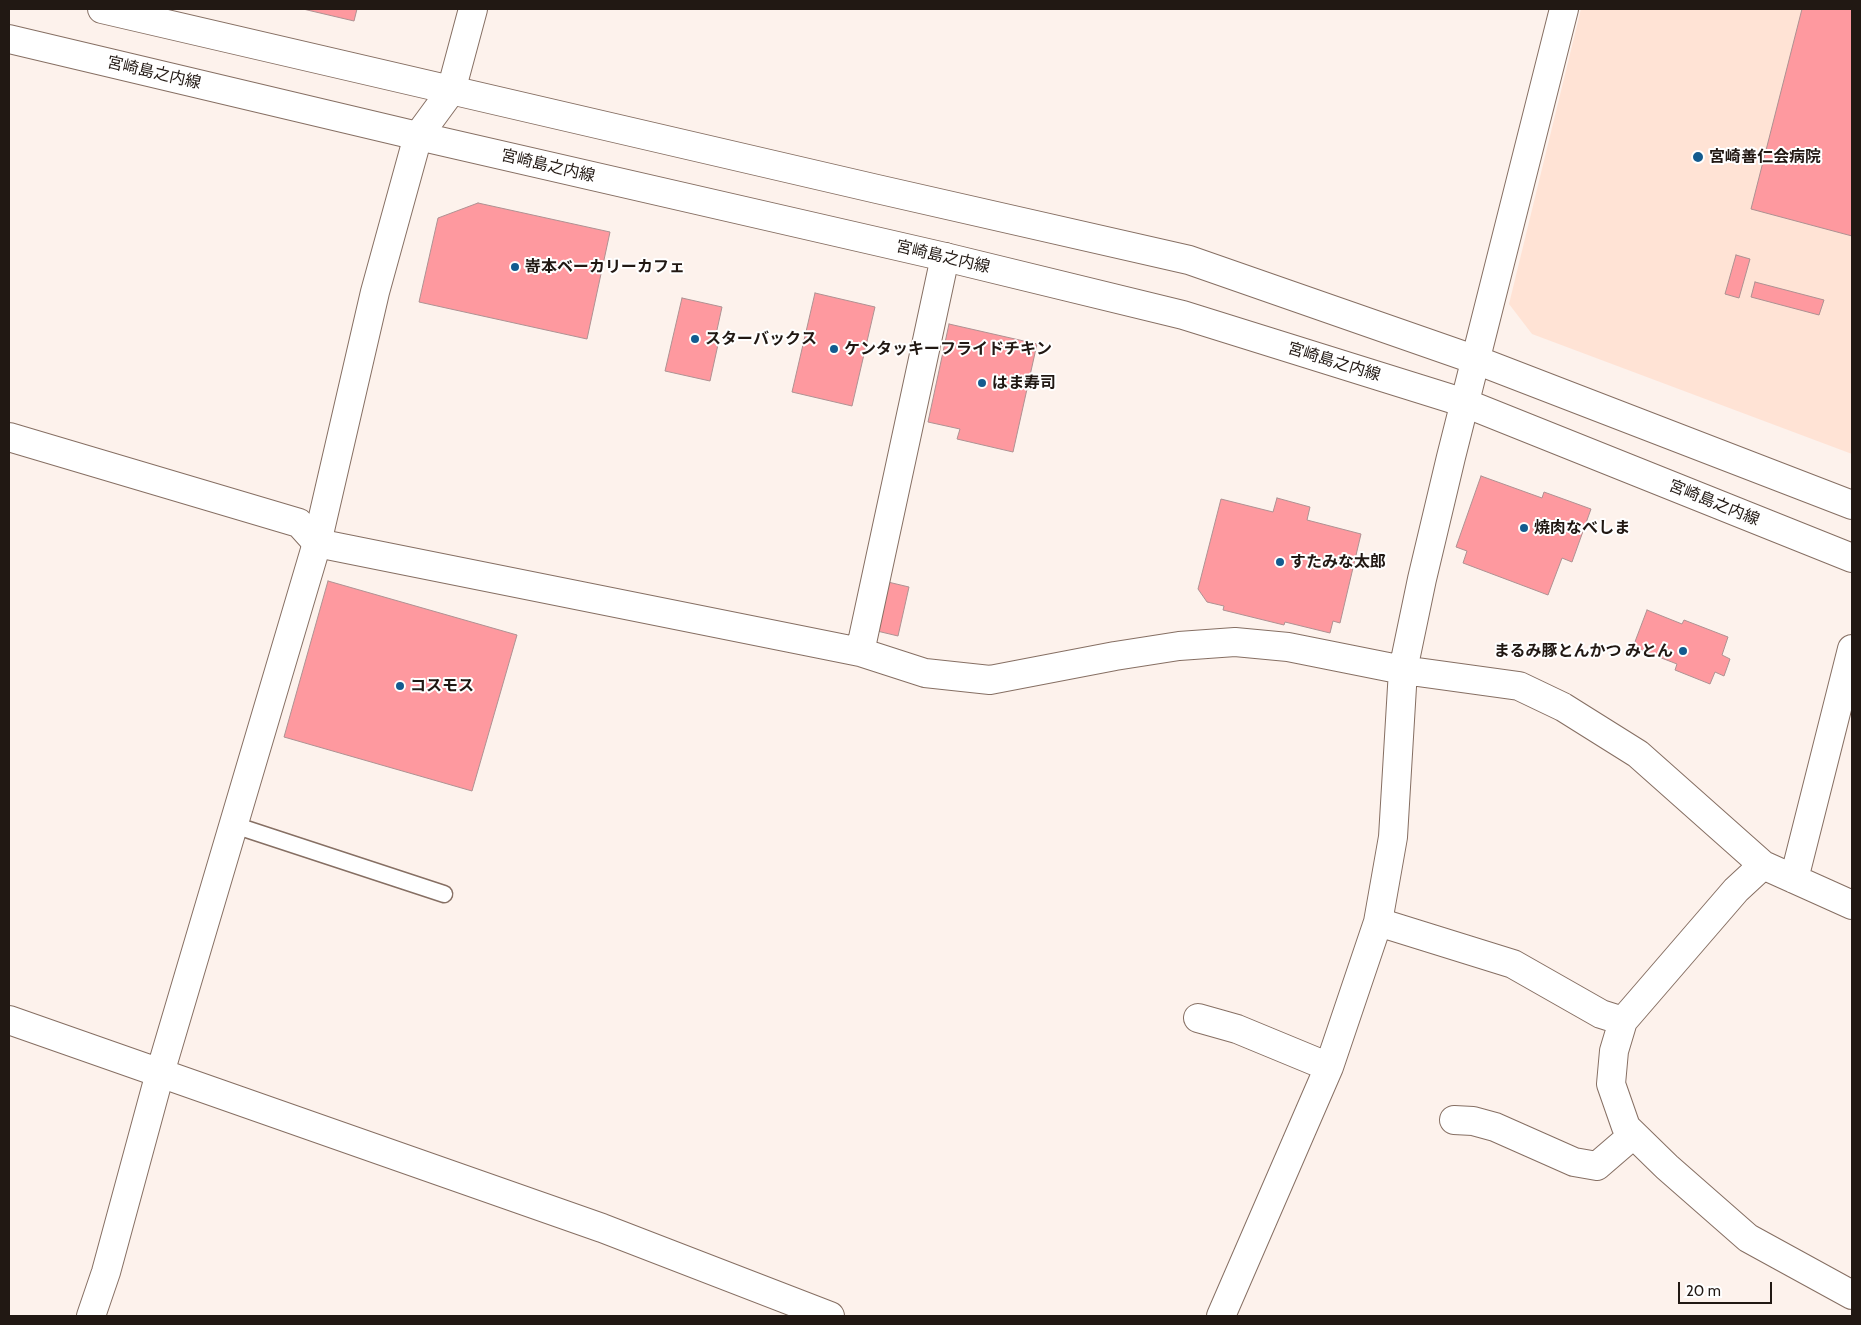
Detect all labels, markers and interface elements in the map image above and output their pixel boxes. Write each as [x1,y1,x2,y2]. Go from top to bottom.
street label: 宮崎島之内線 [105,53,203,93]
street label: 宮崎島之内線 [499,146,597,186]
place label: 宮崎善仁会病院 [1709,147,1821,167]
marker: 宮崎善仁会病院 [1691,150,1705,164]
street label: 宮崎島之内線 [894,237,992,277]
place label: 嵜本ベーカリーカフェ [525,257,685,277]
marker: 嵜本ベーカリーカフェ [509,261,521,273]
place label: スターバックス [705,329,817,349]
marker: スターバックス [689,333,701,345]
place label: ケンタッキーフライドチキン [844,339,1052,359]
street label: 宮崎島之内線 [1285,339,1383,385]
marker: ケンタッキーフライドチキン [828,343,840,355]
place label: はま寿司 [992,373,1056,393]
marker: はま寿司 [976,377,988,389]
street label: 宮崎島之内線 [1666,476,1762,530]
place label: 焼肉なべしま [1534,518,1630,538]
marker: 焼肉なべしま [1518,522,1530,534]
place label: すたみな太郎 [1290,552,1386,572]
marker: すたみな太郎 [1274,556,1286,568]
place label: まるみ豚とんかつ みとん [1493,641,1673,661]
marker: まるみ豚とんかつ みとん [1677,645,1689,657]
place label: コスモス [410,676,474,696]
marker: コスモス [394,680,406,692]
scale bar [1681,1272,1775,1304]
text: 20 m [1686,1282,1721,1300]

